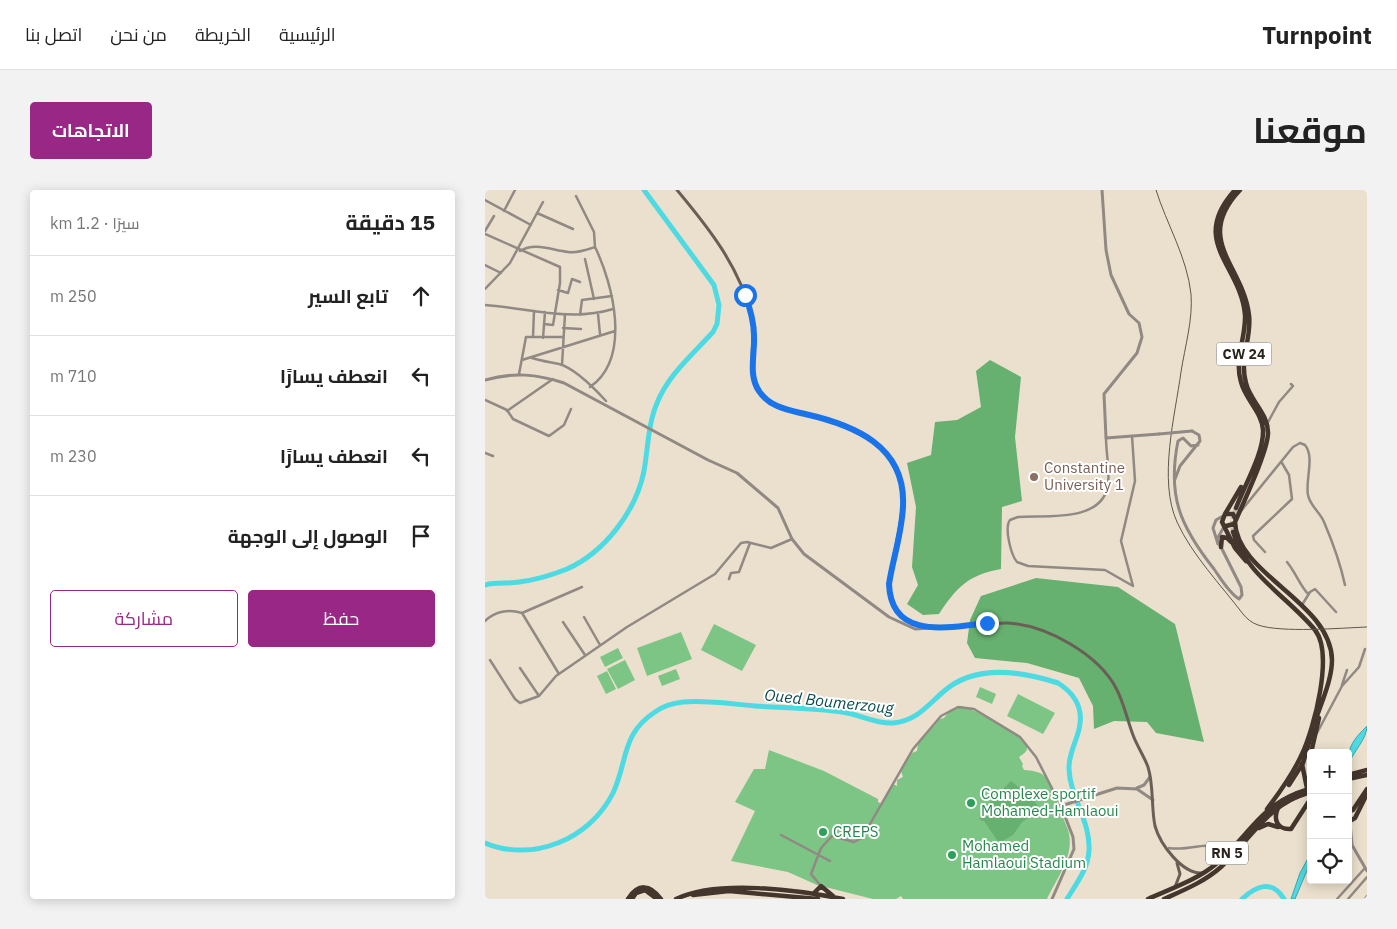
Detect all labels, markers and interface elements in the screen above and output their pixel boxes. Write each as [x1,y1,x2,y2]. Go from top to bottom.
text: Turnpoint [1262,19,1372,51]
text: اتصل بنا [25,23,82,46]
text: من نحن [110,23,167,46]
text: الخريطة [195,23,251,46]
text: الرئيسية [279,23,336,46]
button: الاتجاهات [30,102,152,159]
text: موقعنا [1253,107,1367,153]
text: 15 دقيقة [345,208,435,236]
text: سيرًا · 1.2 km [50,213,140,233]
icon: ahead [407,282,435,310]
text: تابع السير [308,284,388,308]
route start [734,284,757,307]
text: 250 m [50,286,97,306]
road number: CW 24 [1217,342,1271,365]
icon: left [407,362,435,390]
text: انعطف يسارًا [280,364,388,388]
text: 710 m [50,366,97,386]
icon: left [407,442,435,470]
text: انعطف يسارًا [280,444,388,468]
text: 230 m [50,446,97,466]
place label: Constantine University 1 [1044,458,1125,494]
marker: Constantine University 1 [1028,471,1040,483]
icon: arrive [407,522,435,550]
text: الوصول إلى الوجهة [228,524,388,548]
button: مشاركة [50,590,238,647]
button: حفظ [248,590,435,647]
route end [976,612,999,635]
water label: Oued Boumerzoug [764,684,895,718]
map controls [1307,749,1352,884]
button: + [1307,749,1352,794]
place label: Complexe sportif Mohamed-Hamlaoui [981,784,1119,820]
button: − [1307,794,1352,839]
marker: Complexe sportif Mohamed-Hamlaoui [965,797,977,809]
place label: CREPS [833,822,878,841]
marker: CREPS [817,826,829,838]
place label: Mohamed Hamlaoui Stadium [962,836,1086,872]
button: locate [1307,839,1352,884]
road number: RN 5 [1206,841,1248,864]
marker: Mohamed Hamlaoui Stadium [946,849,958,861]

